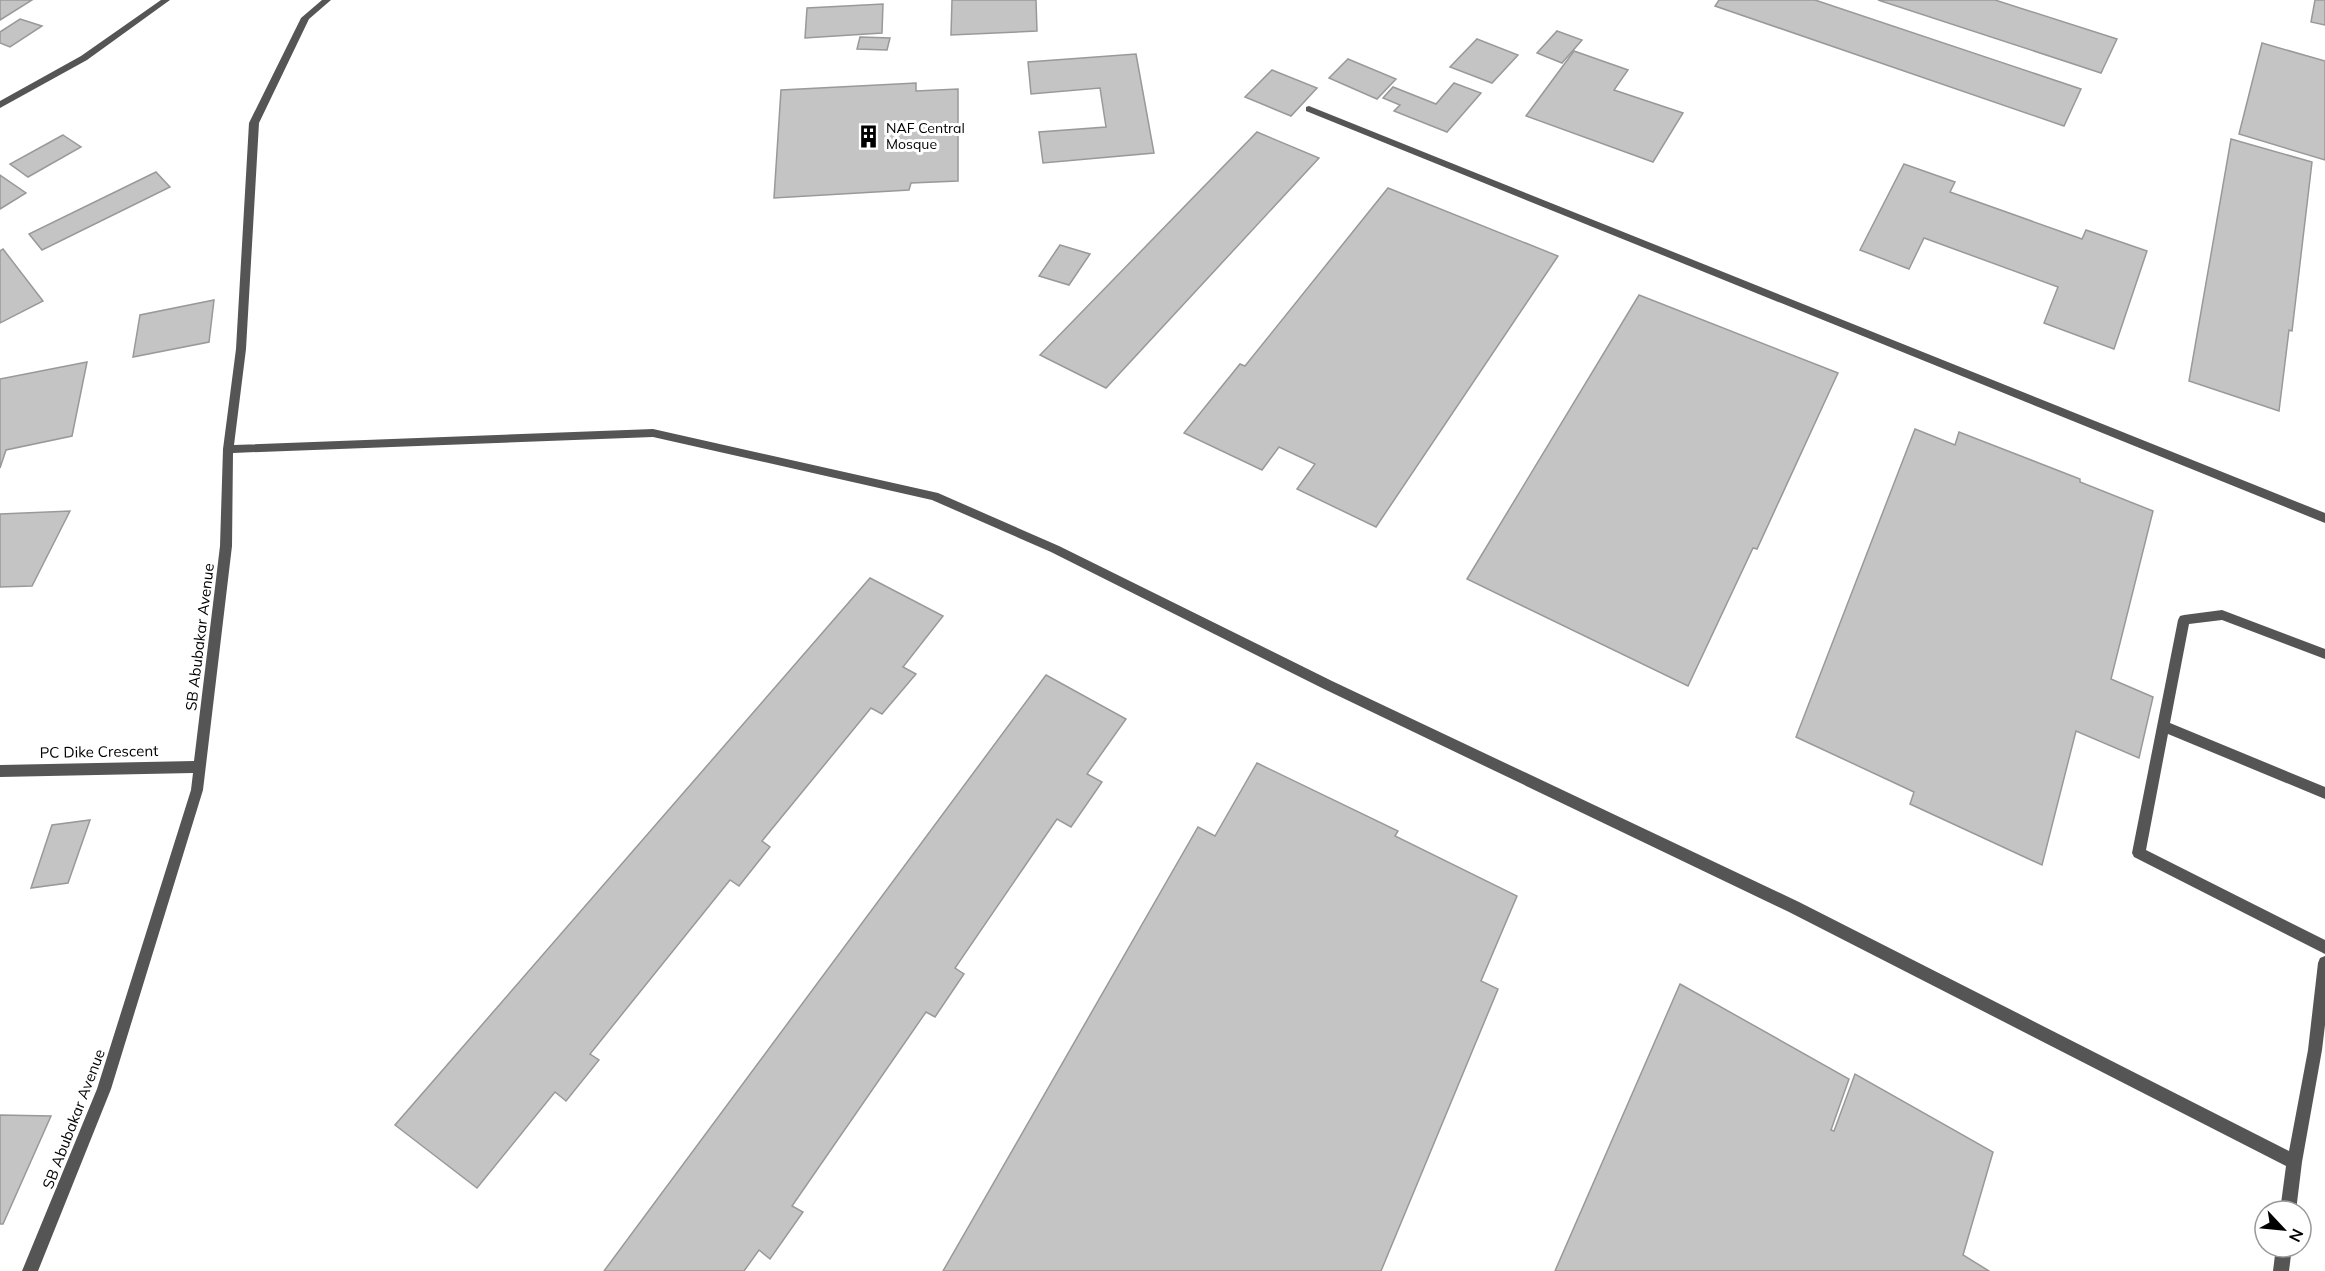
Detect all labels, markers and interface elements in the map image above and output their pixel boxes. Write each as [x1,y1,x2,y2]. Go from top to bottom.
place label: NAF Central Mosque [886,119,965,153]
building icon: NAF Central Mosque [855,123,881,149]
street label: SB Abubakar Avenue [181,562,218,712]
street label: PC Dike Crescent [39,741,159,762]
street label: SB Abubakar Avenue [38,1046,109,1191]
north arrow [2253,1199,2313,1259]
text: N [2285,1226,2308,1245]

